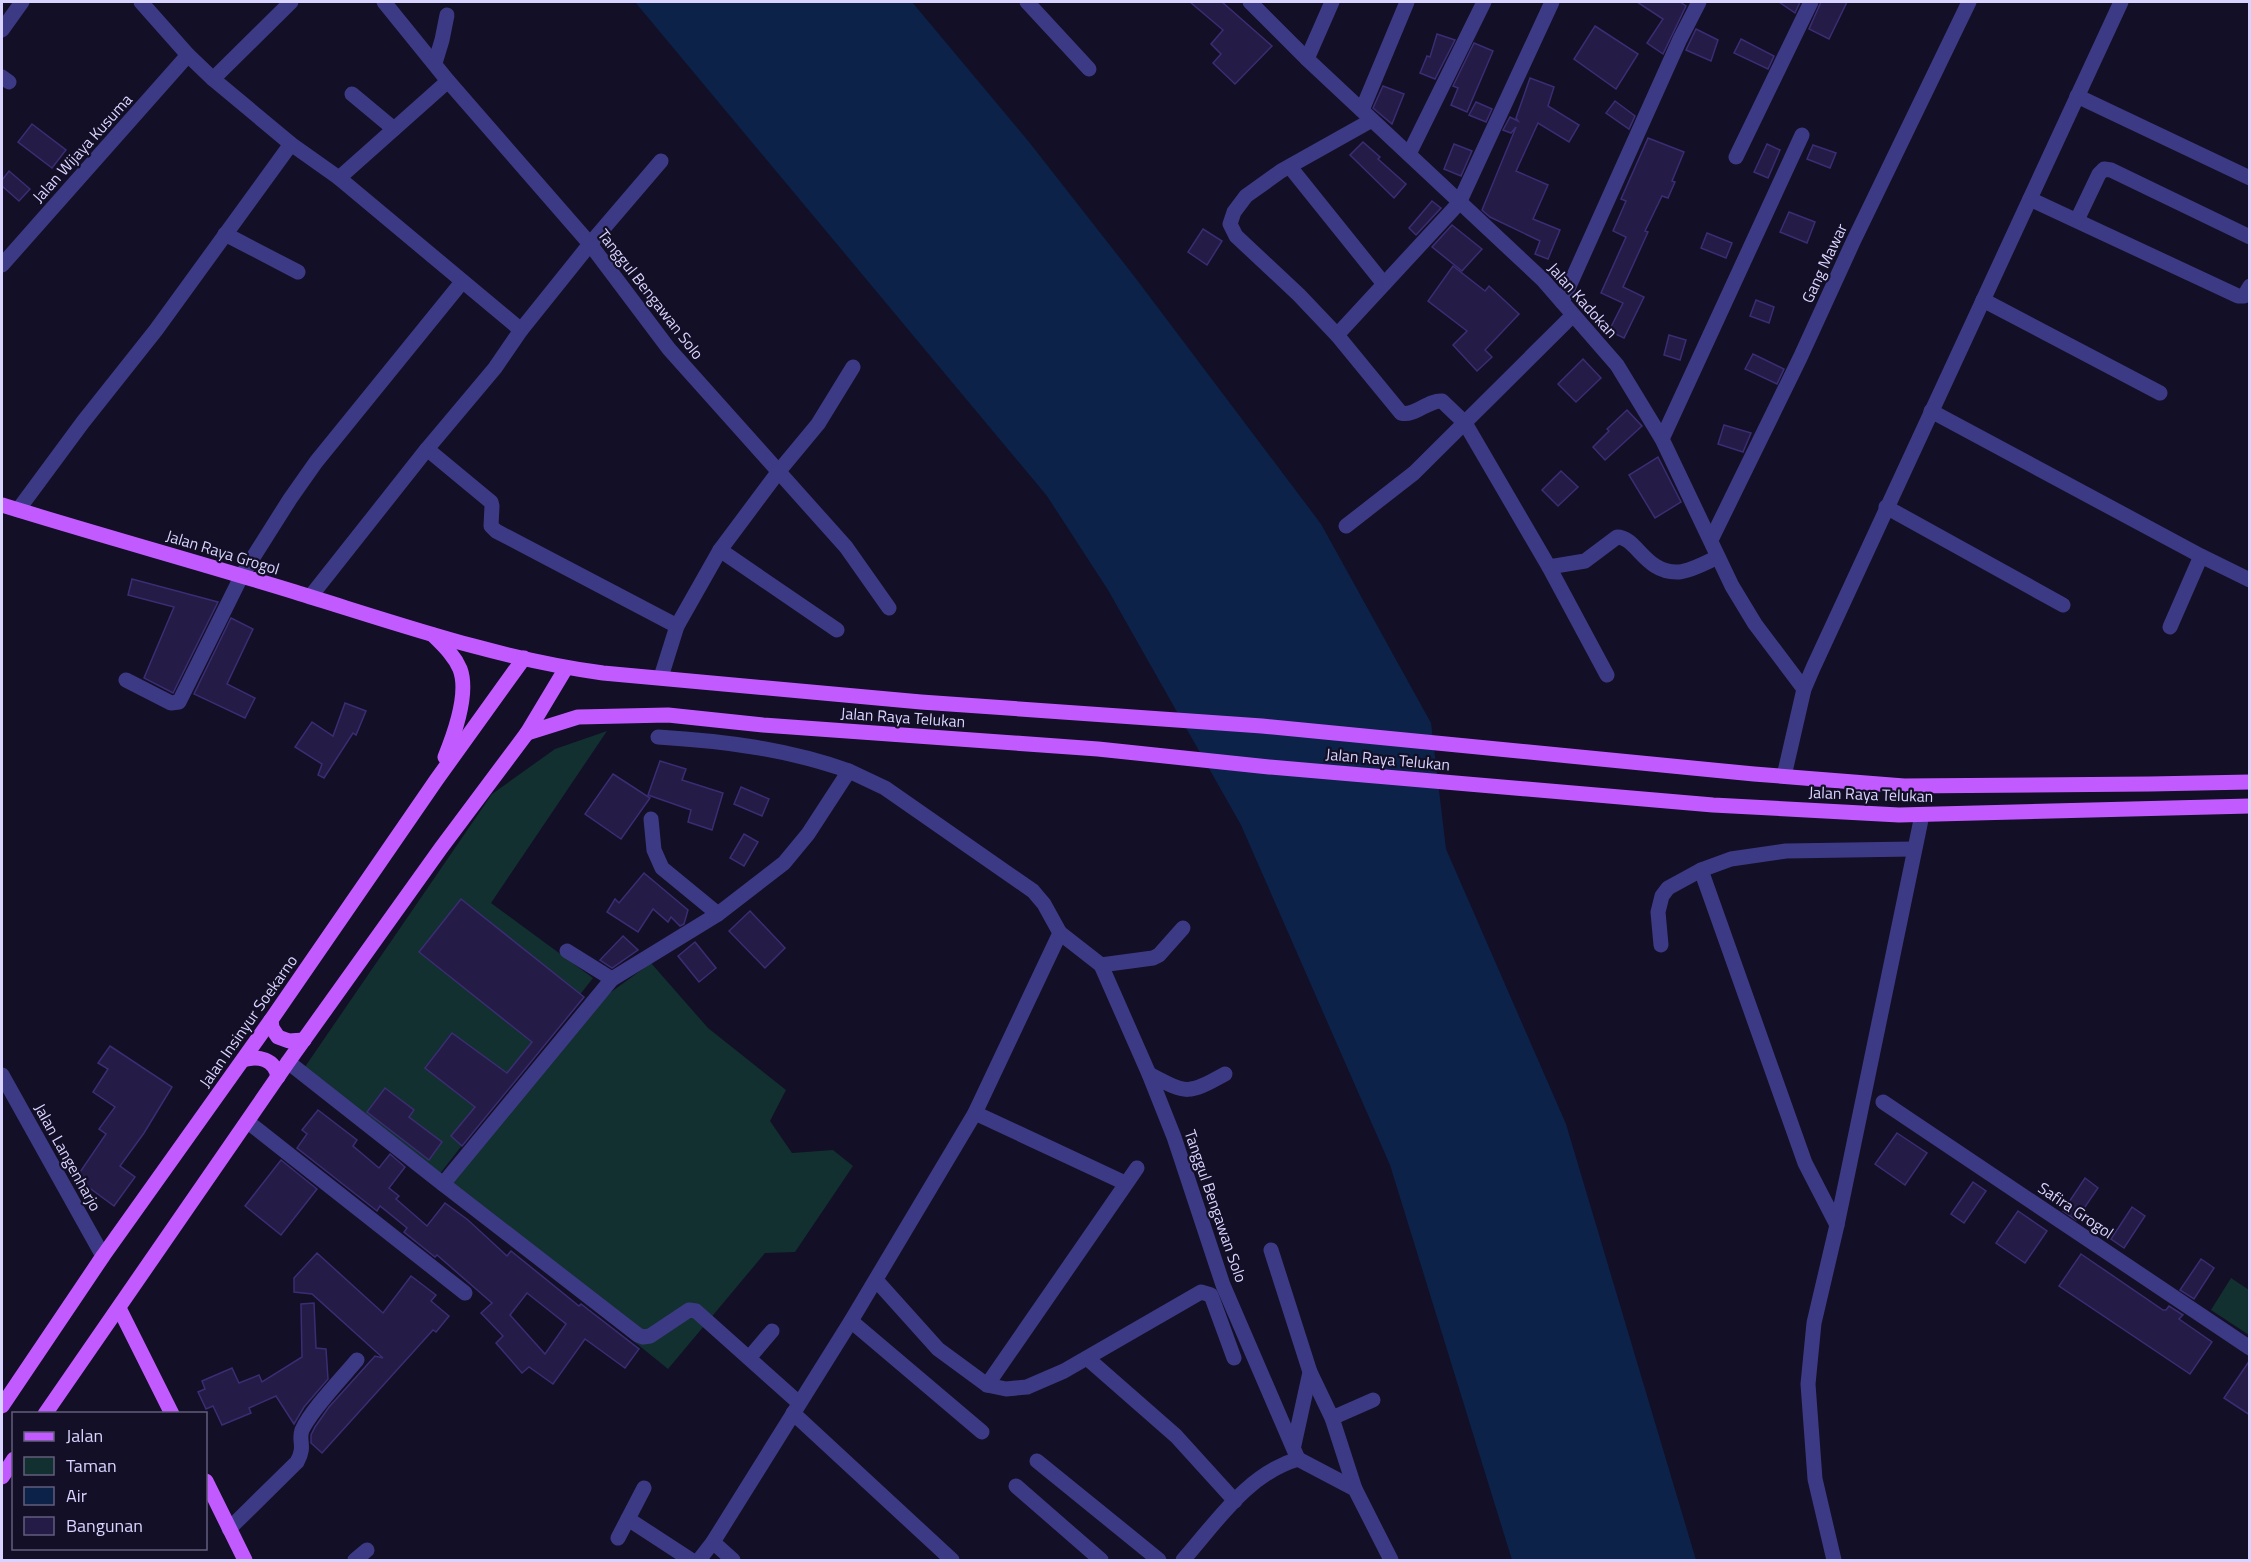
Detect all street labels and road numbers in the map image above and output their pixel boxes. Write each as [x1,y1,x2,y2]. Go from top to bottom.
street label: Jalan Wijaya Kusuma [26,88,138,208]
street label: Gang Mawar [1795,219,1853,307]
street label: Tanggul Bengawan Solo [592,224,710,364]
street label: Jalan Kadokan [1542,257,1624,343]
street label: Jalan Raya Grogol [163,523,283,581]
street label: Jalan Raya Telukan [840,701,966,733]
street label: Jalan Raya Telukan [1325,742,1451,776]
street label: Jalan Raya Telukan [1808,780,1934,808]
street label: Jalan Insinyur Soekarno [193,950,303,1092]
street label: Jalan Langenharjo [28,1099,108,1215]
street label: Tanggul Bengawan Solo [1179,1126,1253,1286]
street label: Safira Grogol [2033,1176,2119,1244]

